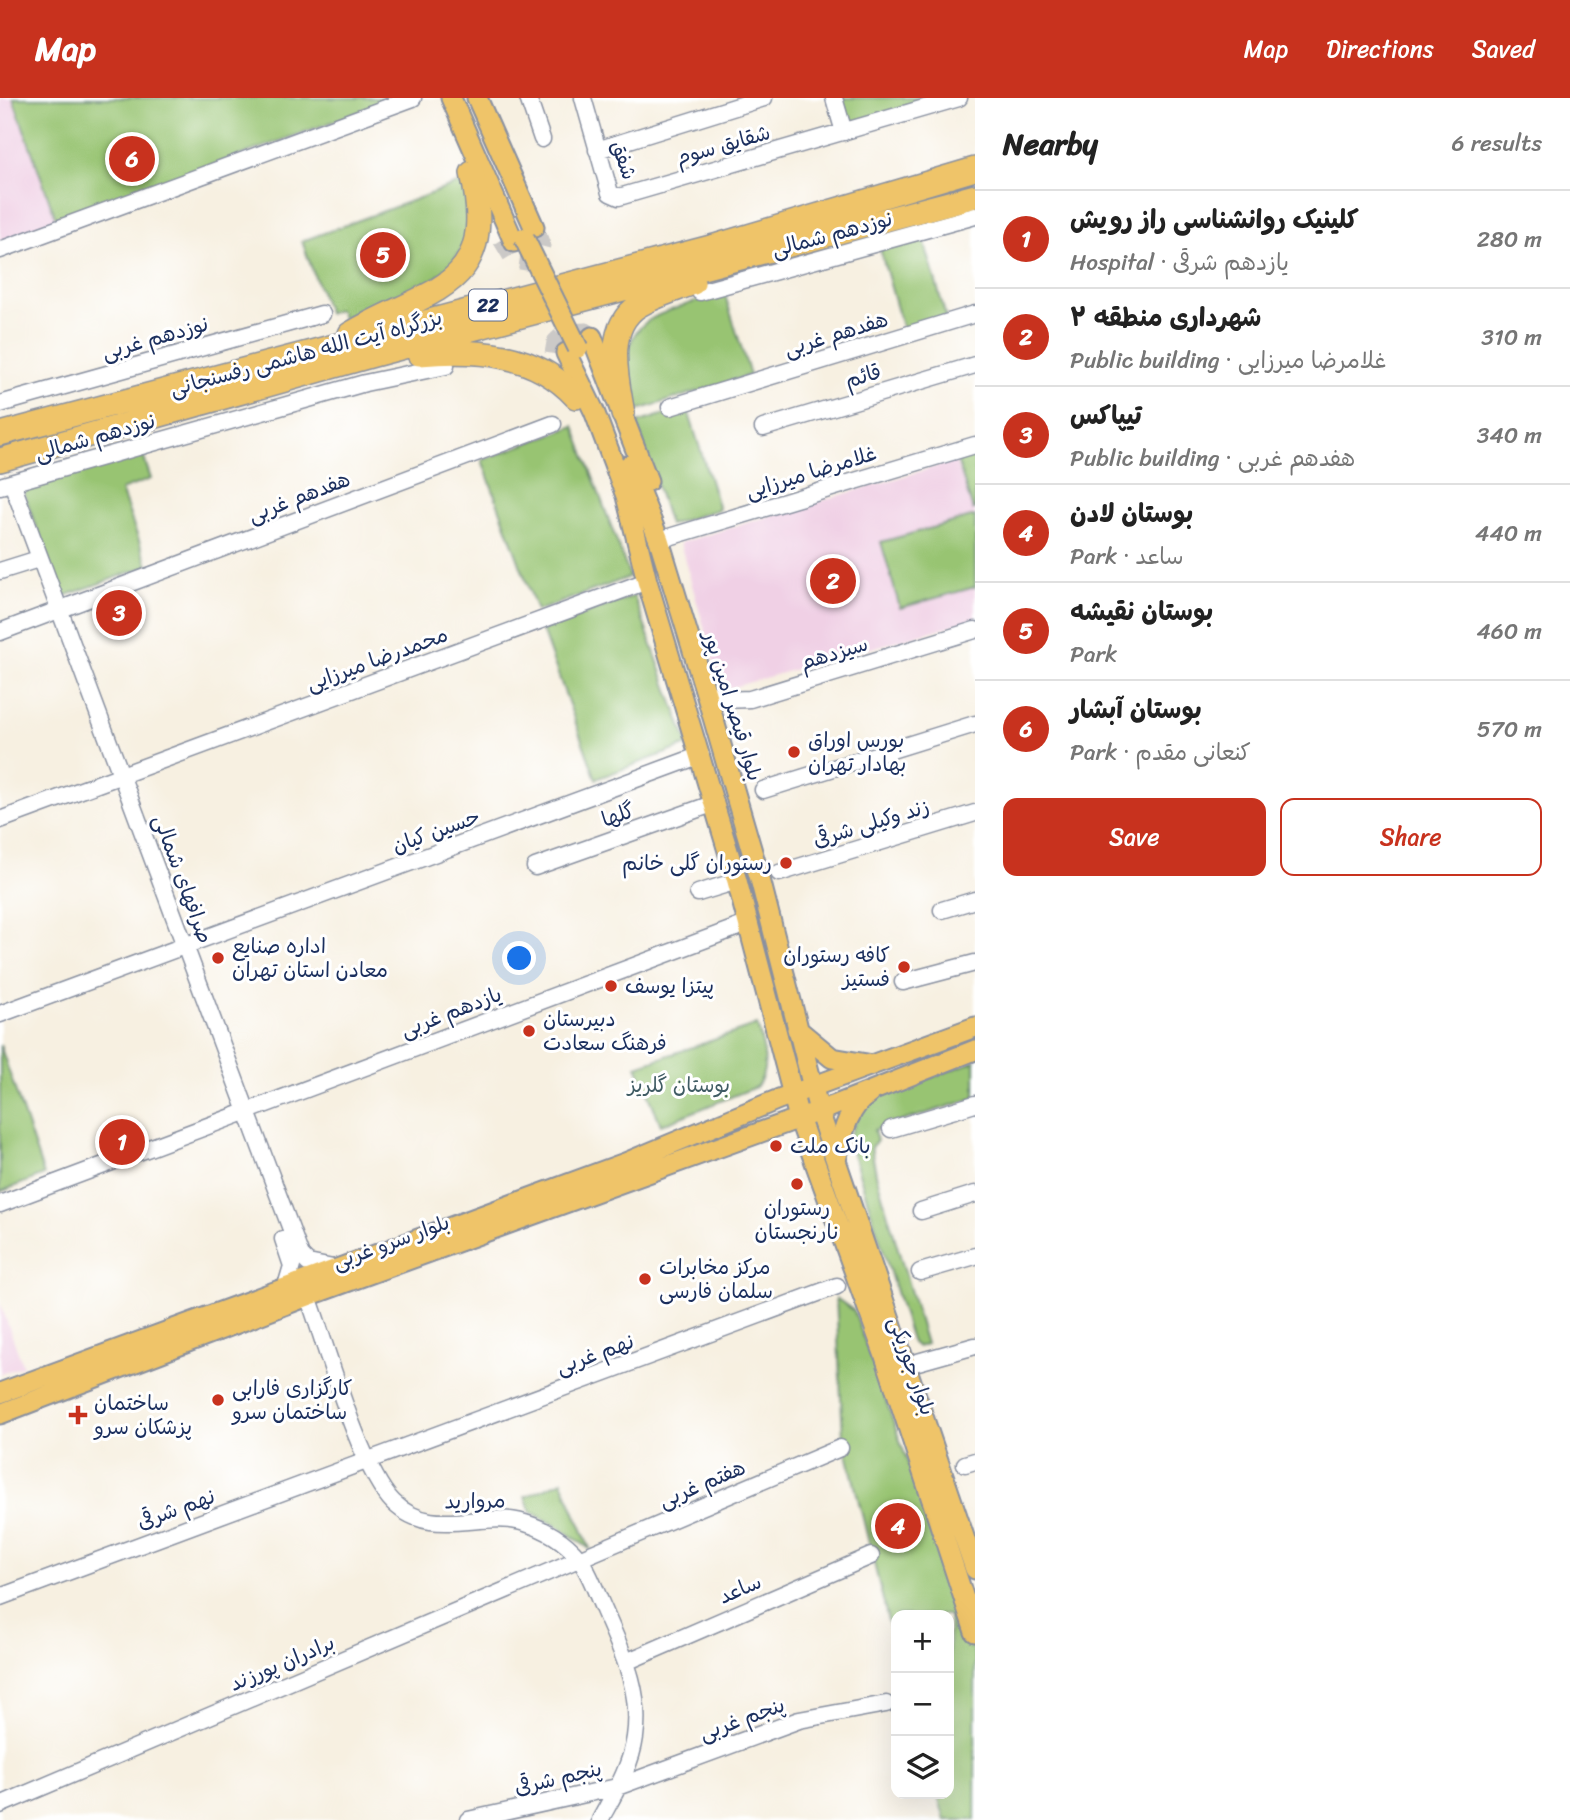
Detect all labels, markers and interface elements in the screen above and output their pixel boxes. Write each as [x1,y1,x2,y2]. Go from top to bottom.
text: Map [35,20,96,78]
text: Map [1244,28,1288,70]
text: Directions [1326,28,1434,70]
text: Saved [1472,28,1535,70]
street label: شقایق سوم [671,113,775,177]
text: Nearby [1003,117,1098,171]
text: 6 results [1452,123,1542,164]
pin: 6 [109,133,155,185]
street label: شفق [600,135,648,185]
text: کلینیک روانشناسی راز رویش [1070,196,1359,242]
street label: نوزدهم شمالی [767,200,897,268]
text: 1 [1021,219,1031,260]
text: 280 m [1477,219,1542,260]
pin: 5 [360,229,406,281]
text: Hospital · یازدهم شرقی [1070,242,1289,283]
road number: 22 [469,290,507,321]
text: شهرداری منطقه ۲ [1070,294,1261,340]
street label: بزرگراه آیت الله هاشمی رفسنجانی [165,298,447,408]
street label: هفدهم غربی [779,300,893,368]
street label: نوزدهم غربی [97,305,213,371]
text: 2 [1019,317,1033,358]
text: 310 m [1481,317,1542,358]
text: Public building · غلامرضا میرزایی [1070,340,1386,381]
street label: قائم [840,352,886,400]
text: تیپاکس [1070,392,1142,438]
street label: نوزدهم شمالی [30,402,160,472]
text: 3 [1020,415,1032,456]
text: 340 m [1477,415,1542,456]
street label: غلامرضا میرزایی [741,434,881,510]
text: Public building · هفدهم غربی [1070,438,1355,479]
street label: هفدهم غربی [242,460,356,534]
text: بوستان لادن [1070,490,1193,536]
text: 4 [1019,513,1033,554]
text: 440 m [1475,513,1542,554]
text: Park · ساعد [1070,536,1184,577]
pin: 2 [810,555,856,607]
pin: 3 [96,587,142,639]
text: بوستان نقیشه [1070,588,1213,634]
text: 5 [1019,611,1033,652]
text: 460 m [1476,611,1542,652]
street label: محمدرضا میرزایی [301,616,453,702]
street label: بلوار قیصر امین پور [692,624,774,786]
street label: سیزدهم [795,625,873,681]
text: Park [1070,634,1117,675]
text: بوستان آبشار [1070,686,1202,732]
text: 6 [1019,709,1033,750]
text: 570 m [1477,709,1542,750]
place label: بورس اوراق بهادار تهران [808,721,906,783]
text: Park · کنعانی مقدم [1070,732,1251,773]
marker: بورس اوراق بهادار تهران [786,744,802,760]
street label: زند وکیلی شرقی [808,787,934,859]
street label: گلها [596,792,640,838]
street label: حسین کیان [386,797,486,865]
button: Save [1003,798,1266,876]
button: Share [1280,798,1542,876]
street label: صرافهای شمالی [142,809,224,949]
place label: رستوران گلی خانم [622,844,772,882]
marker: رستوران گلی خانم [778,855,794,871]
place label: اداره صنایع معادن استان تهران [232,927,388,989]
place label: کافه رستوران فستیز [783,936,890,998]
your location [502,941,536,975]
marker: اداره صنایع معادن استان تهران [210,950,226,966]
marker: کافه رستوران فستیز [896,959,912,975]
place label: پیتزا یوسف [625,967,714,1005]
street label: یازدهم غربی [395,975,507,1049]
marker: پیتزا یوسف [603,978,619,994]
place label: دبیرستان فرهنگ سعادت [543,1000,667,1062]
marker: دبیرستان فرهنگ سعادت [521,1023,537,1039]
park label: بوستان گلریز [626,1066,730,1104]
pin: 1 [99,1116,145,1168]
place label: بانک ملت [790,1127,871,1165]
marker: بانک ملت [768,1138,784,1154]
marker: رستوران نارنجستان [789,1176,805,1192]
place label: رستوران نارنجستان [755,1189,839,1251]
street label: بلوار سرو غربی [327,1203,455,1281]
place label: مرکز مخابرات سلمان فارسی [659,1248,773,1310]
marker: مرکز مخابرات سلمان فارسی [637,1271,653,1287]
street label: بلوار جوریکی [877,1311,947,1421]
street label: نهم غربی [550,1322,640,1386]
place label: کارگزاری فارابی ساختمان سرو [231,1369,353,1431]
place label: ساختمان پزشکان سرو [93,1384,192,1446]
marker: کارگزاری فارابی ساختمان سرو [210,1392,226,1408]
marker: ساختمان پزشکان سرو [68,1405,88,1425]
street label: هفتم غربی [652,1449,752,1519]
street label: نهم شرقی [131,1477,221,1541]
street label: مروارید [444,1481,506,1521]
pin: 4 [875,1500,921,1552]
street label: ساعد [712,1563,768,1615]
map controls [891,1610,954,1799]
button: + [891,1610,954,1673]
street label: برادران پورزند [223,1624,341,1702]
button: − [891,1673,954,1736]
street label: پنجم غربی [694,1686,790,1752]
button: layers [891,1736,954,1799]
street label: پنجم شرقی [510,1749,606,1807]

